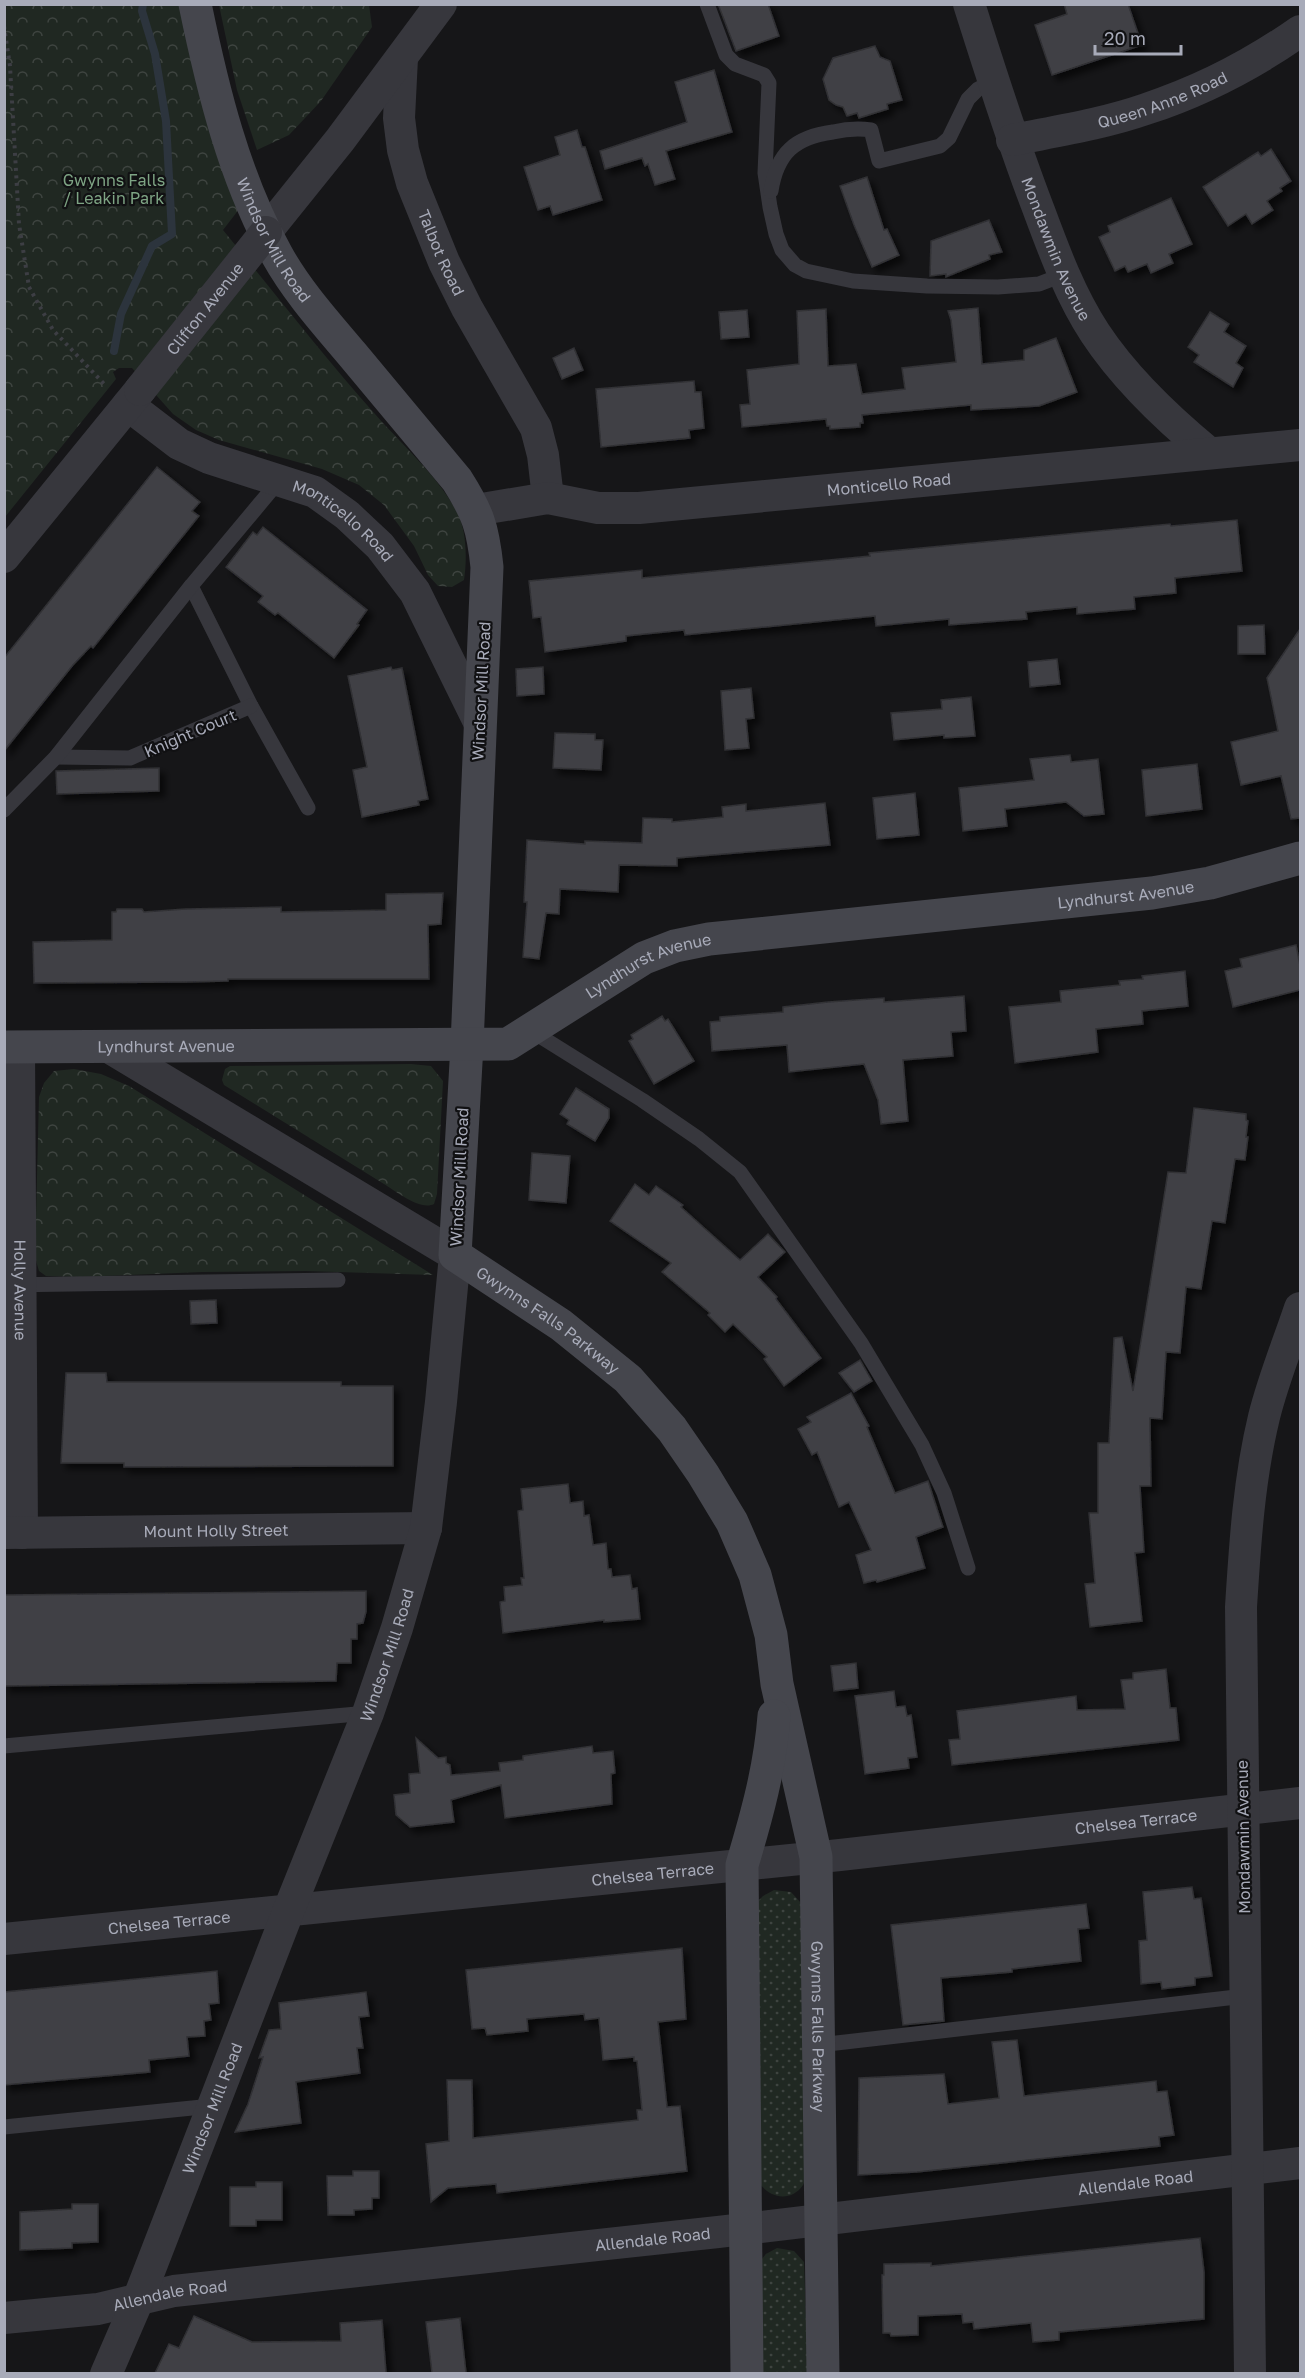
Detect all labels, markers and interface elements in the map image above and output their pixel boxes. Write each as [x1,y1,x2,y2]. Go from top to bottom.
scale bar [1095,18,1180,56]
text: 20 m [1104,27,1146,49]
street label: Queen Anne Road [1095,67,1231,132]
park label: Gwynns Falls / Leakin Park [63,170,165,208]
street label: Windsor Mill Road [233,174,315,306]
street label: Mondawmin Avenue [1017,174,1095,324]
street label: Talbot Road [414,207,469,299]
street label: Clifton Avenue [162,258,248,359]
street label: Monticello Road [826,468,952,500]
street label: Monticello Road [290,475,398,566]
street label: Windsor Mill Road [467,621,495,761]
street label: Knight Court [141,705,239,761]
street label: Lyndhurst Avenue [1056,876,1196,913]
street label: Lyndhurst Avenue [581,929,713,1003]
street label: Lyndhurst Avenue [97,1036,235,1056]
street label: Windsor Mill Road [445,1107,473,1247]
street label: Holly Avenue [10,1239,31,1341]
street label: Gwynns Falls Parkway [473,1262,624,1378]
street label: Mount Holly Street [143,1520,289,1541]
street label: Windsor Mill Road [355,1586,418,1725]
street label: Mondawmin Avenue [1232,1760,1254,1914]
street label: Chelsea Terrace [1074,1805,1198,1838]
street label: Chelsea Terrace [590,1858,715,1890]
street label: Chelsea Terrace [107,1906,231,1939]
street label: Gwynns Falls Parkway [807,1940,829,2113]
street label: Windsor Mill Road [178,2040,246,2177]
street label: Allendale Road [1077,2166,1194,2199]
street label: Allendale Road [594,2223,711,2255]
street label: Allendale Road [111,2275,228,2315]

